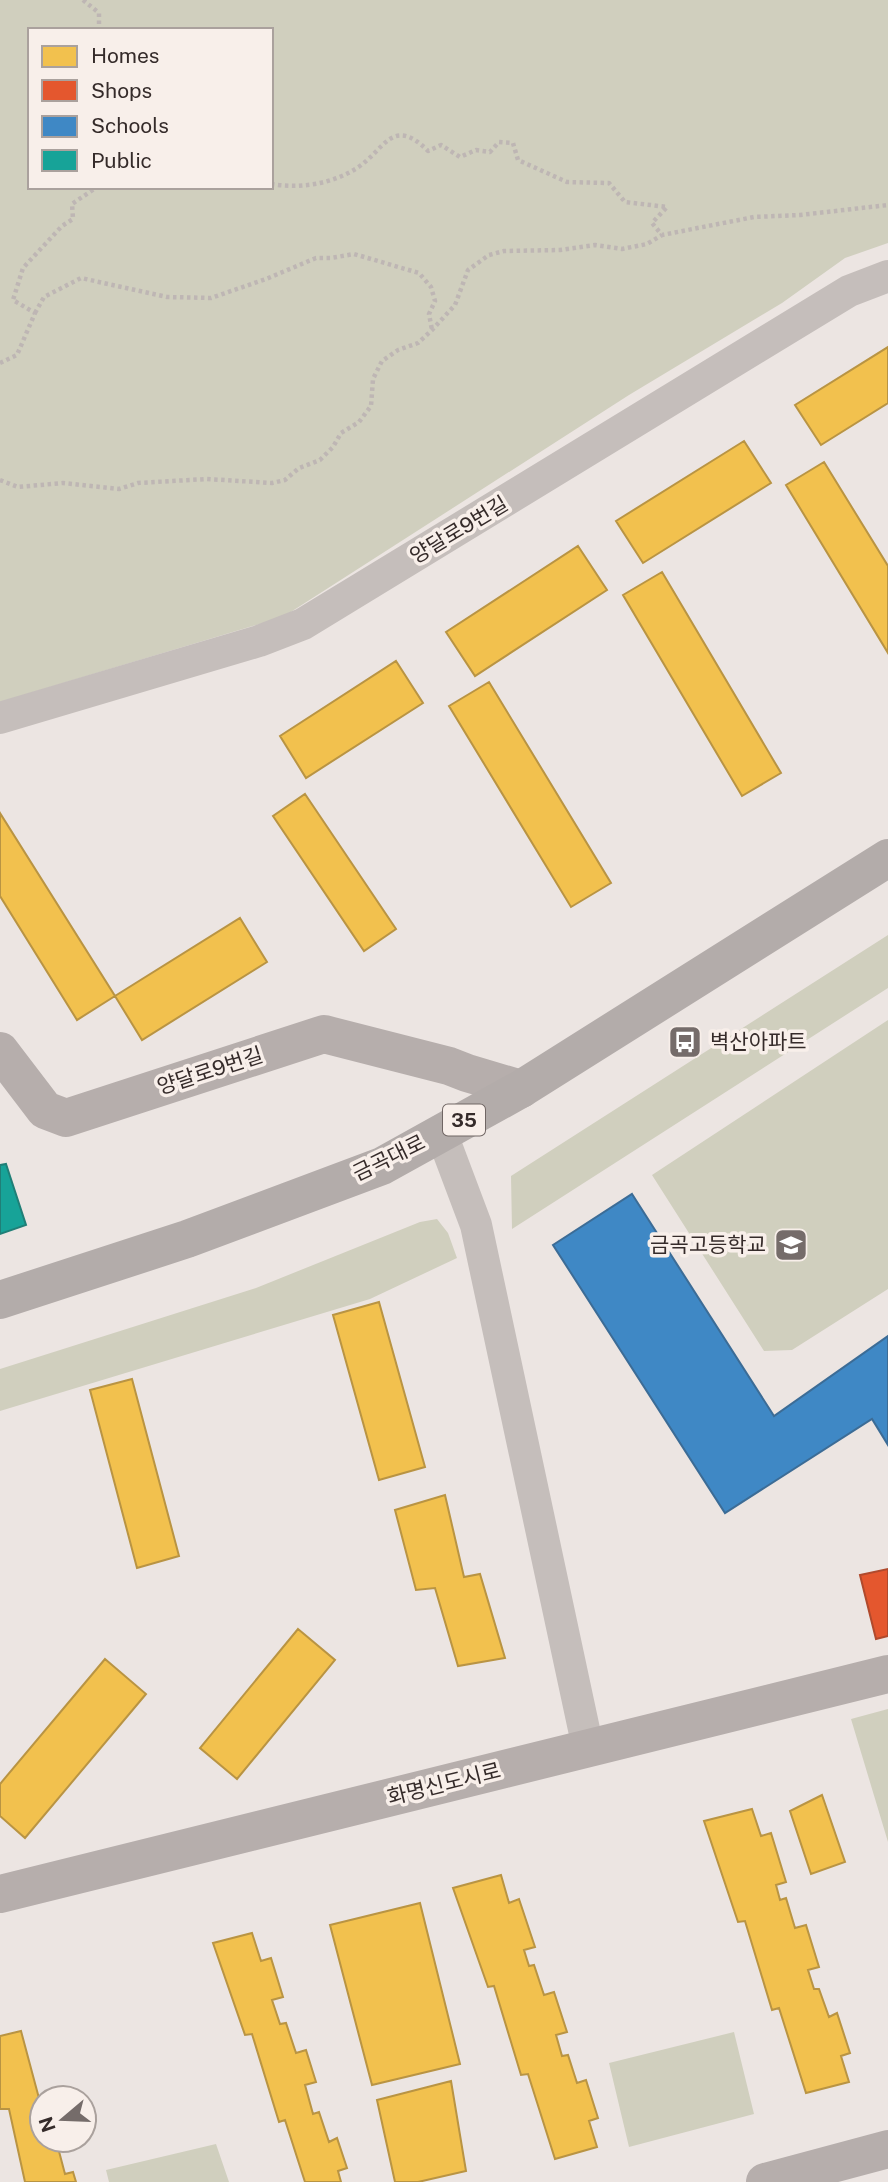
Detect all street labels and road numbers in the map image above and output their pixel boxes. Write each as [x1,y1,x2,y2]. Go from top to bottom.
street label: 양달로9번길 [405,491,512,569]
street label: 양달로9번길 [154,1042,266,1099]
road number: 35 [443,1104,485,1136]
street label: 금곡대로 [349,1129,429,1186]
street label: 화명신도시로 [385,1757,503,1810]

